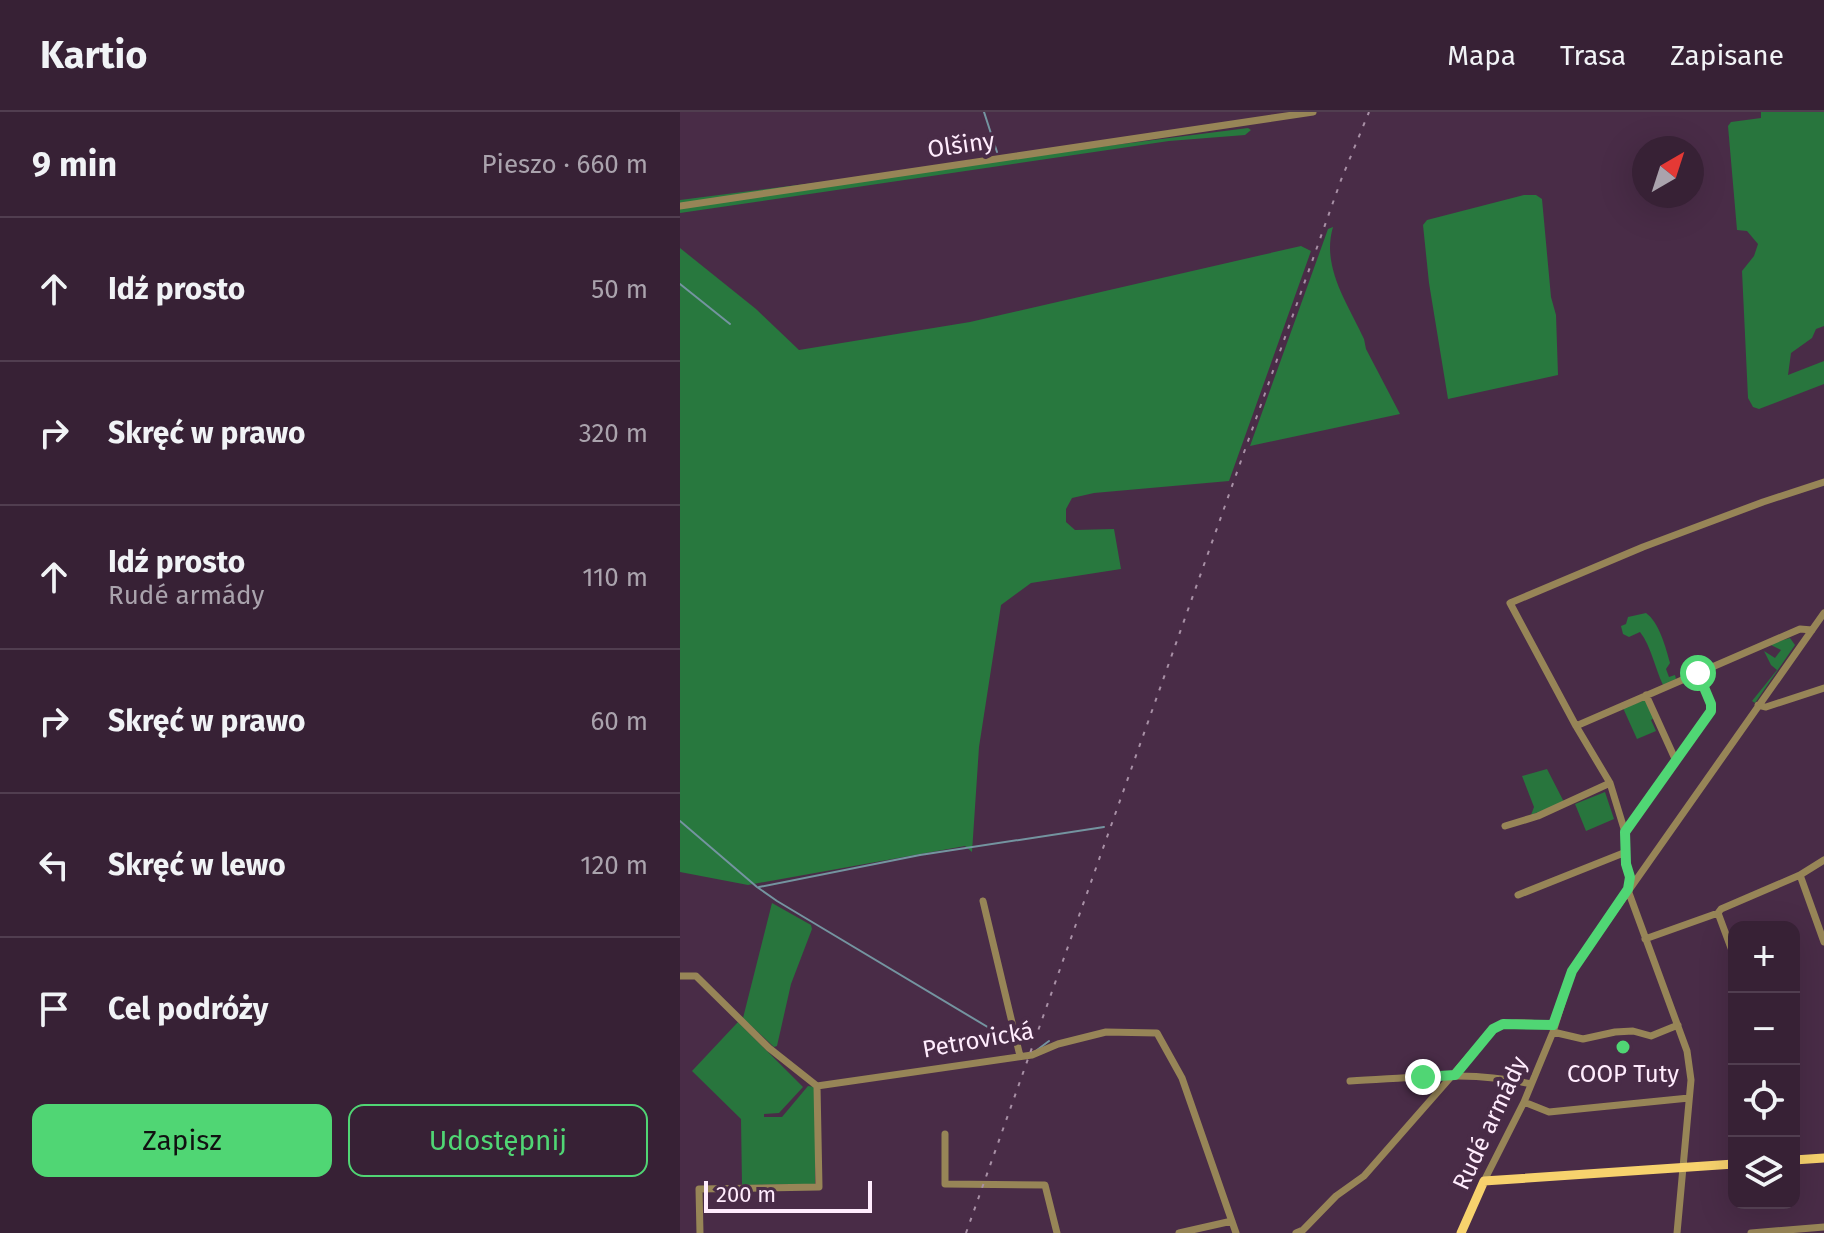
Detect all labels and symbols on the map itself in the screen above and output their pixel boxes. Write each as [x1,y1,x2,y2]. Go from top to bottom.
street label: Olšiny [926,126,996,164]
north arrow [1632,136,1704,208]
route start [1680,655,1716,691]
street label: Petrovická [920,1016,1036,1064]
marker: COOP Tuty [1614,1038,1632,1056]
street label: Rudé armády [1447,1051,1533,1194]
route end [1405,1059,1441,1095]
place label: COOP Tuty [1567,1060,1679,1088]
scale bar [704,1177,872,1213]

